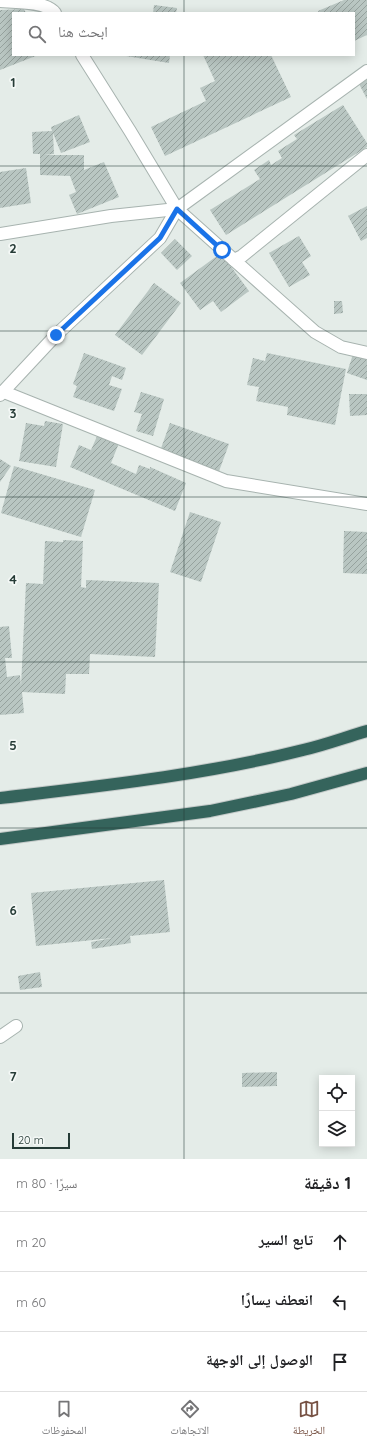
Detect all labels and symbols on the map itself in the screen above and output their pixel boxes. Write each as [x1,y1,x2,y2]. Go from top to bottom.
text: 1 [10,74,16,90]
text: 2 [9,240,17,256]
route start [213,241,231,259]
route end [47,326,65,344]
text: 3 [10,405,17,421]
text: 4 [9,571,17,587]
text: 5 [9,737,17,753]
text: 6 [9,902,17,918]
text: 7 [9,1068,17,1084]
scale bar [12,1131,70,1150]

